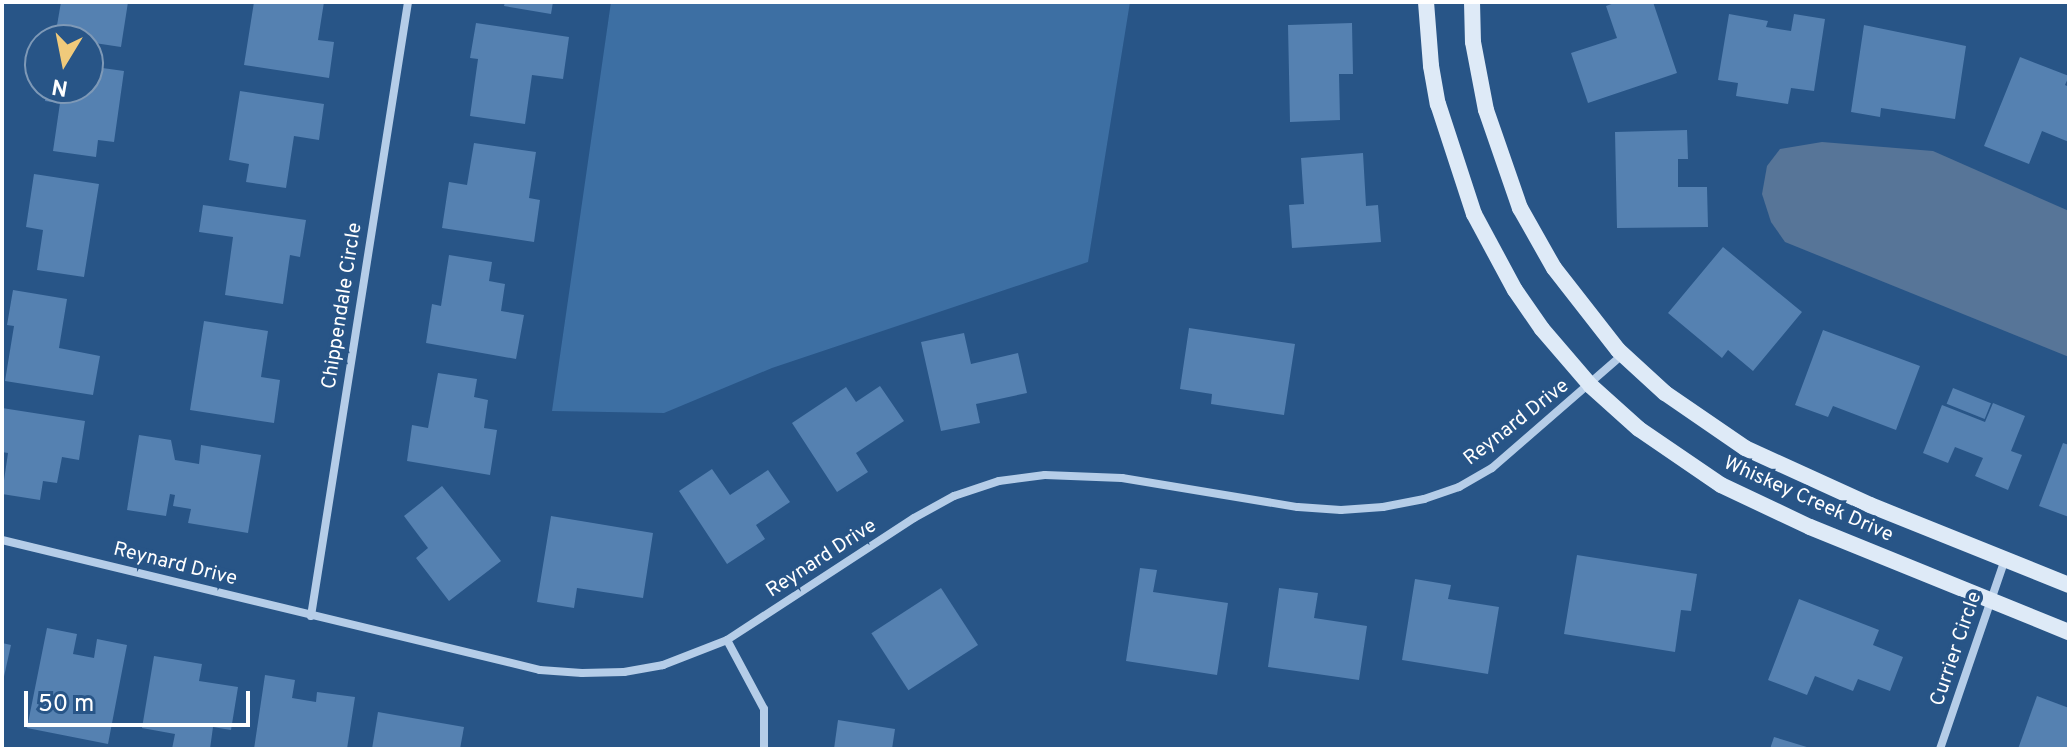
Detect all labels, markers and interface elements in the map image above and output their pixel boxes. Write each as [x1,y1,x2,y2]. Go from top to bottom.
north arrow [24,24,104,104]
text: N [50,71,70,101]
street label: Chippendale Circle [318,221,368,391]
street label: Reynard Drive [1460,375,1574,471]
street label: Whiskey Creek Drive [1720,452,1896,548]
street label: Reynard Drive [762,514,882,604]
street label: Reynard Drive [111,538,239,592]
street label: Currier Circle [1926,589,1988,709]
scale bar [28,675,254,725]
text: 50 m [38,690,94,720]

